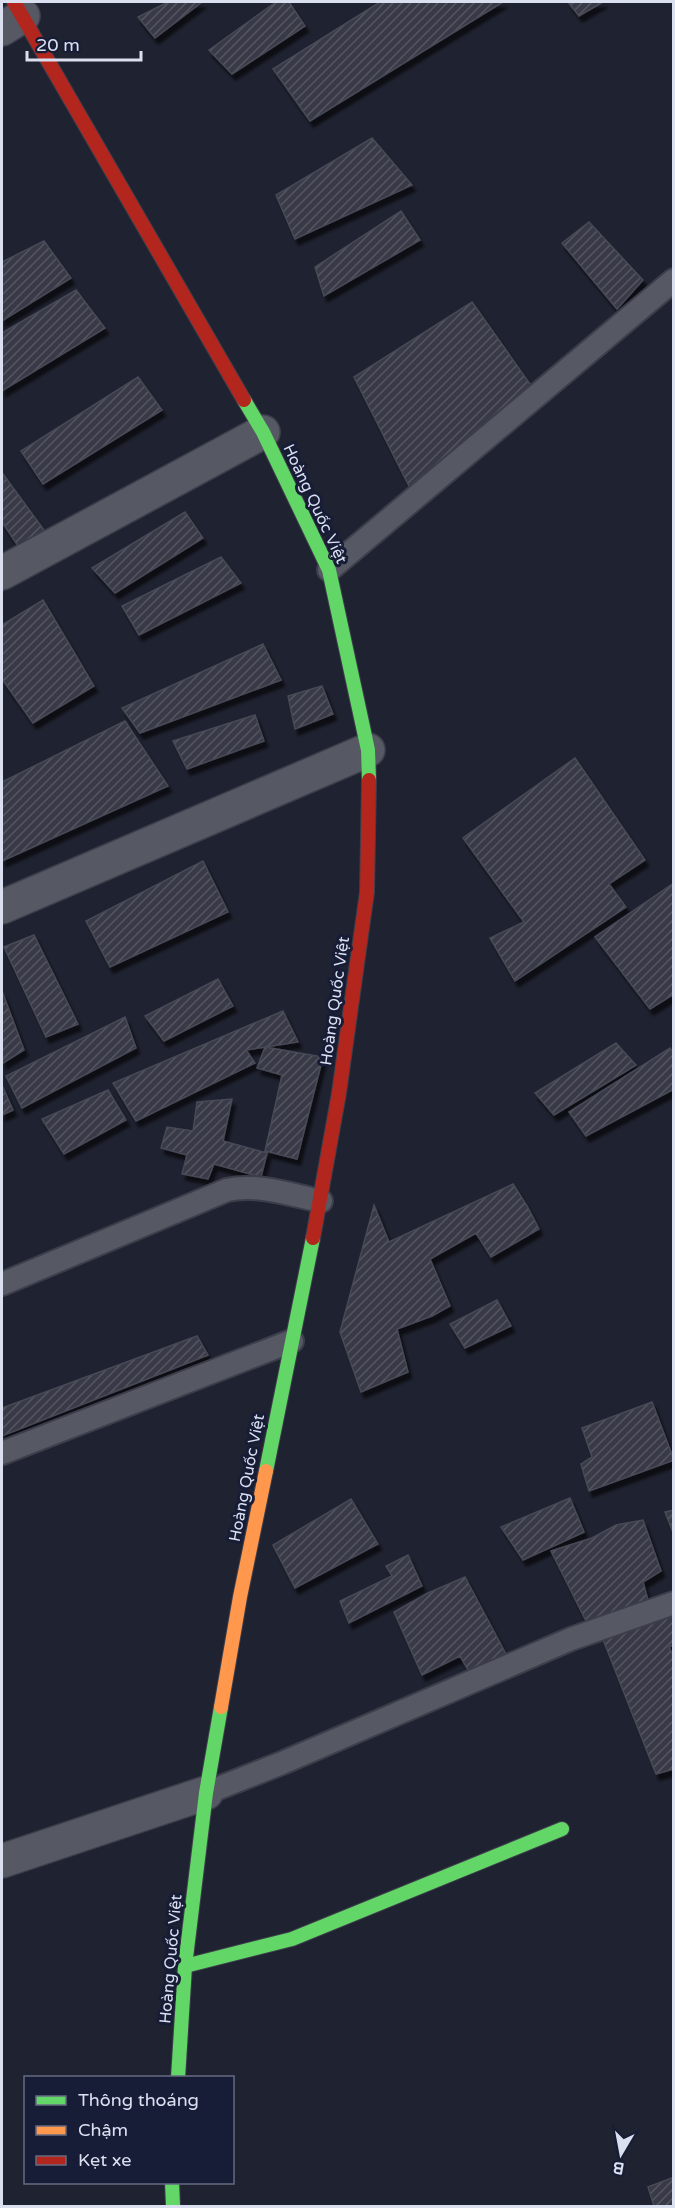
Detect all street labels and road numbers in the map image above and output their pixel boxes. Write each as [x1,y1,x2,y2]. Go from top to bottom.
street label: Hoàng Quốc Việt [279,441,351,567]
street label: Hoàng Quốc Việt [316,935,354,1067]
street label: Hoàng Quốc Việt [225,1412,269,1544]
street label: Hoàng Quốc Việt [155,1894,187,2024]

